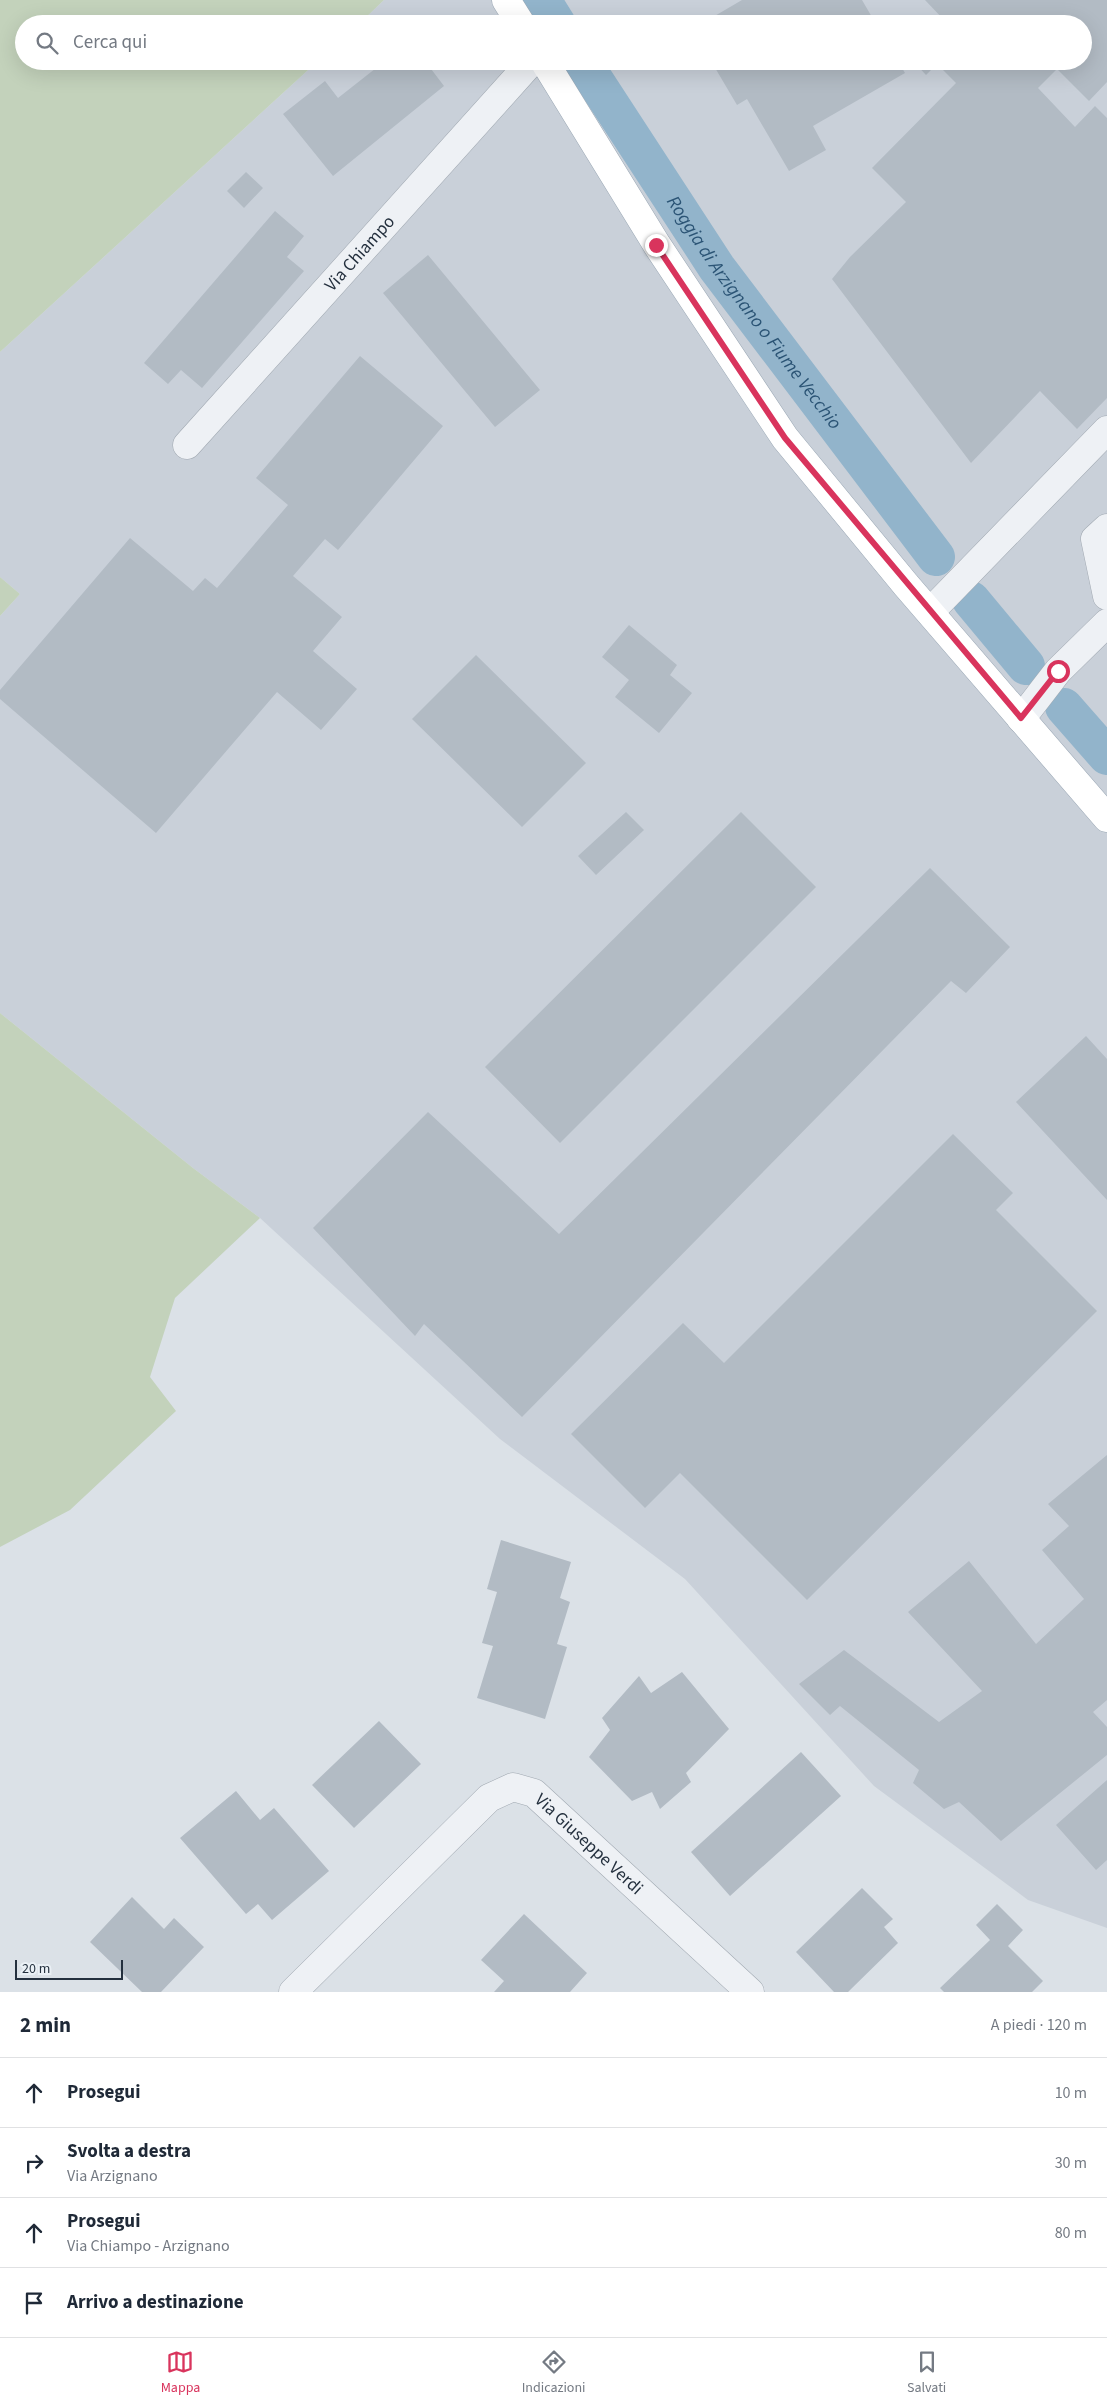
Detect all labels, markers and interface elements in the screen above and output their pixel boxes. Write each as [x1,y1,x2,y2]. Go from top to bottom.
search box [15,15,1092,70]
icon: search [33,29,61,57]
text: Cerca qui [73,29,147,56]
water label: Roggia di Arzignano o Fiume Vecchio [660,190,848,435]
street label: Via Chiampo [318,210,400,297]
route end [645,234,668,257]
route start [1047,660,1070,683]
street label: Via Giuseppe Verdi [529,1787,649,1900]
scale bar [15,1957,122,1980]
text: 20 m [22,1959,50,1979]
text: 2 min [20,2010,71,2040]
text: A piedi · 120 m [991,2014,1087,2036]
icon: ahead [20,2079,48,2107]
text: Prosegui [67,2079,140,2106]
text: 10 m [1055,2082,1087,2104]
text: Svolta a destra [67,2138,191,2165]
icon: right [20,2149,48,2177]
text: 30 m [1055,2152,1087,2174]
text: Via Arzignano [67,2165,158,2187]
text: Prosegui [67,2208,140,2235]
icon: ahead [20,2219,48,2247]
text: 80 m [1055,2222,1087,2244]
text: Via Chiampo - Arzignano [67,2235,230,2257]
icon: arrive [20,2289,48,2317]
text: Arrivo a destinazione [67,2289,244,2316]
tab: Mappa [161,2348,200,2398]
tab: Indicazioni [522,2348,586,2398]
tab: Salvati [907,2348,946,2398]

